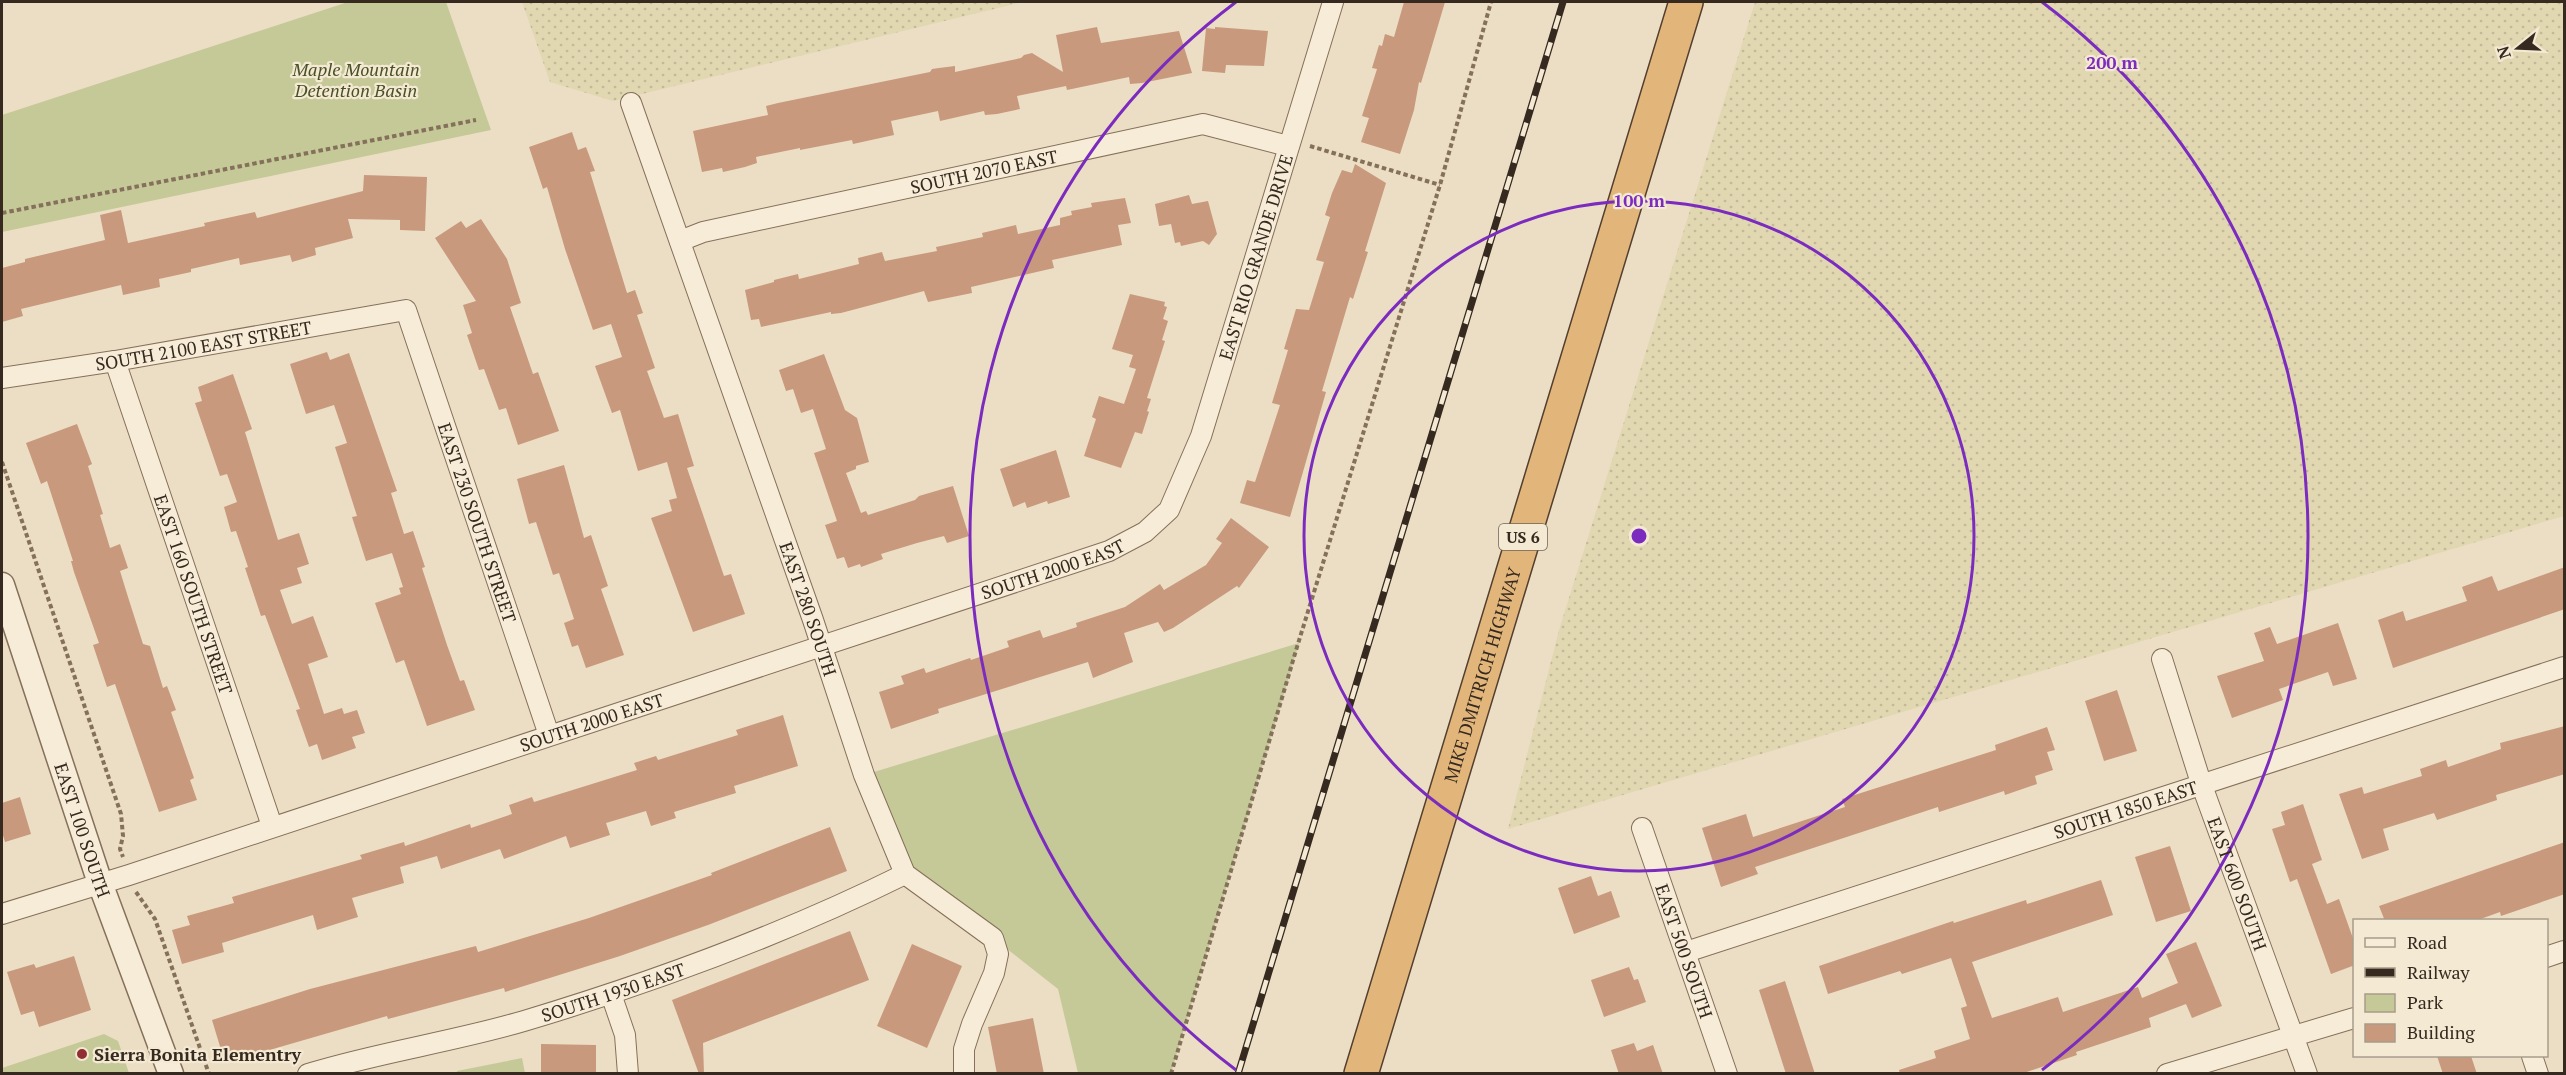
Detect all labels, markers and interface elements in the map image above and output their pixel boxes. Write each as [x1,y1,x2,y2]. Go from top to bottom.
north arrow [2488,18,2548,78]
text: N [2491,43,2516,62]
text: 200 m [2086,50,2138,74]
park label: Maple Mountain Detention Basin [291,57,420,102]
street label: SOUTH 2070 EAST [908,144,1060,199]
street label: EAST RIO GRANDE DRIVE [1213,151,1298,363]
text: 100 m [1613,188,1665,212]
street label: SOUTH 2100 EAST STREET [94,315,313,376]
street label: EAST 230 SOUTH STREET [433,420,522,626]
street label: EAST 160 SOUTH STREET [149,491,239,697]
road number: US 6 [1499,524,1547,550]
centre of rings [1629,526,1649,546]
street label: SOUTH 2000 EAST [978,533,1129,604]
street label: EAST 280 SOUTH [774,538,843,679]
street label: MIKE DMITRICH HIGHWAY [1438,564,1526,785]
street label: SOUTH 2000 EAST [516,687,667,757]
street label: EAST 100 SOUTH [49,760,116,901]
street label: SOUTH 1850 EAST [2050,775,2201,844]
street label: EAST 600 SOUTH [2202,813,2273,954]
street label: EAST 500 SOUTH [1650,881,1719,1021]
legend [2353,919,2548,1057]
text: Road [2407,930,2447,954]
street label: SOUTH 1930 EAST [538,957,688,1027]
text: Railway [2407,960,2471,984]
text: Park [2407,990,2444,1014]
text: Building [2407,1020,2475,1044]
place label: Sierra Bonita Elementry [94,1042,302,1066]
marker: Sierra Bonita Elementry [75,1047,89,1061]

